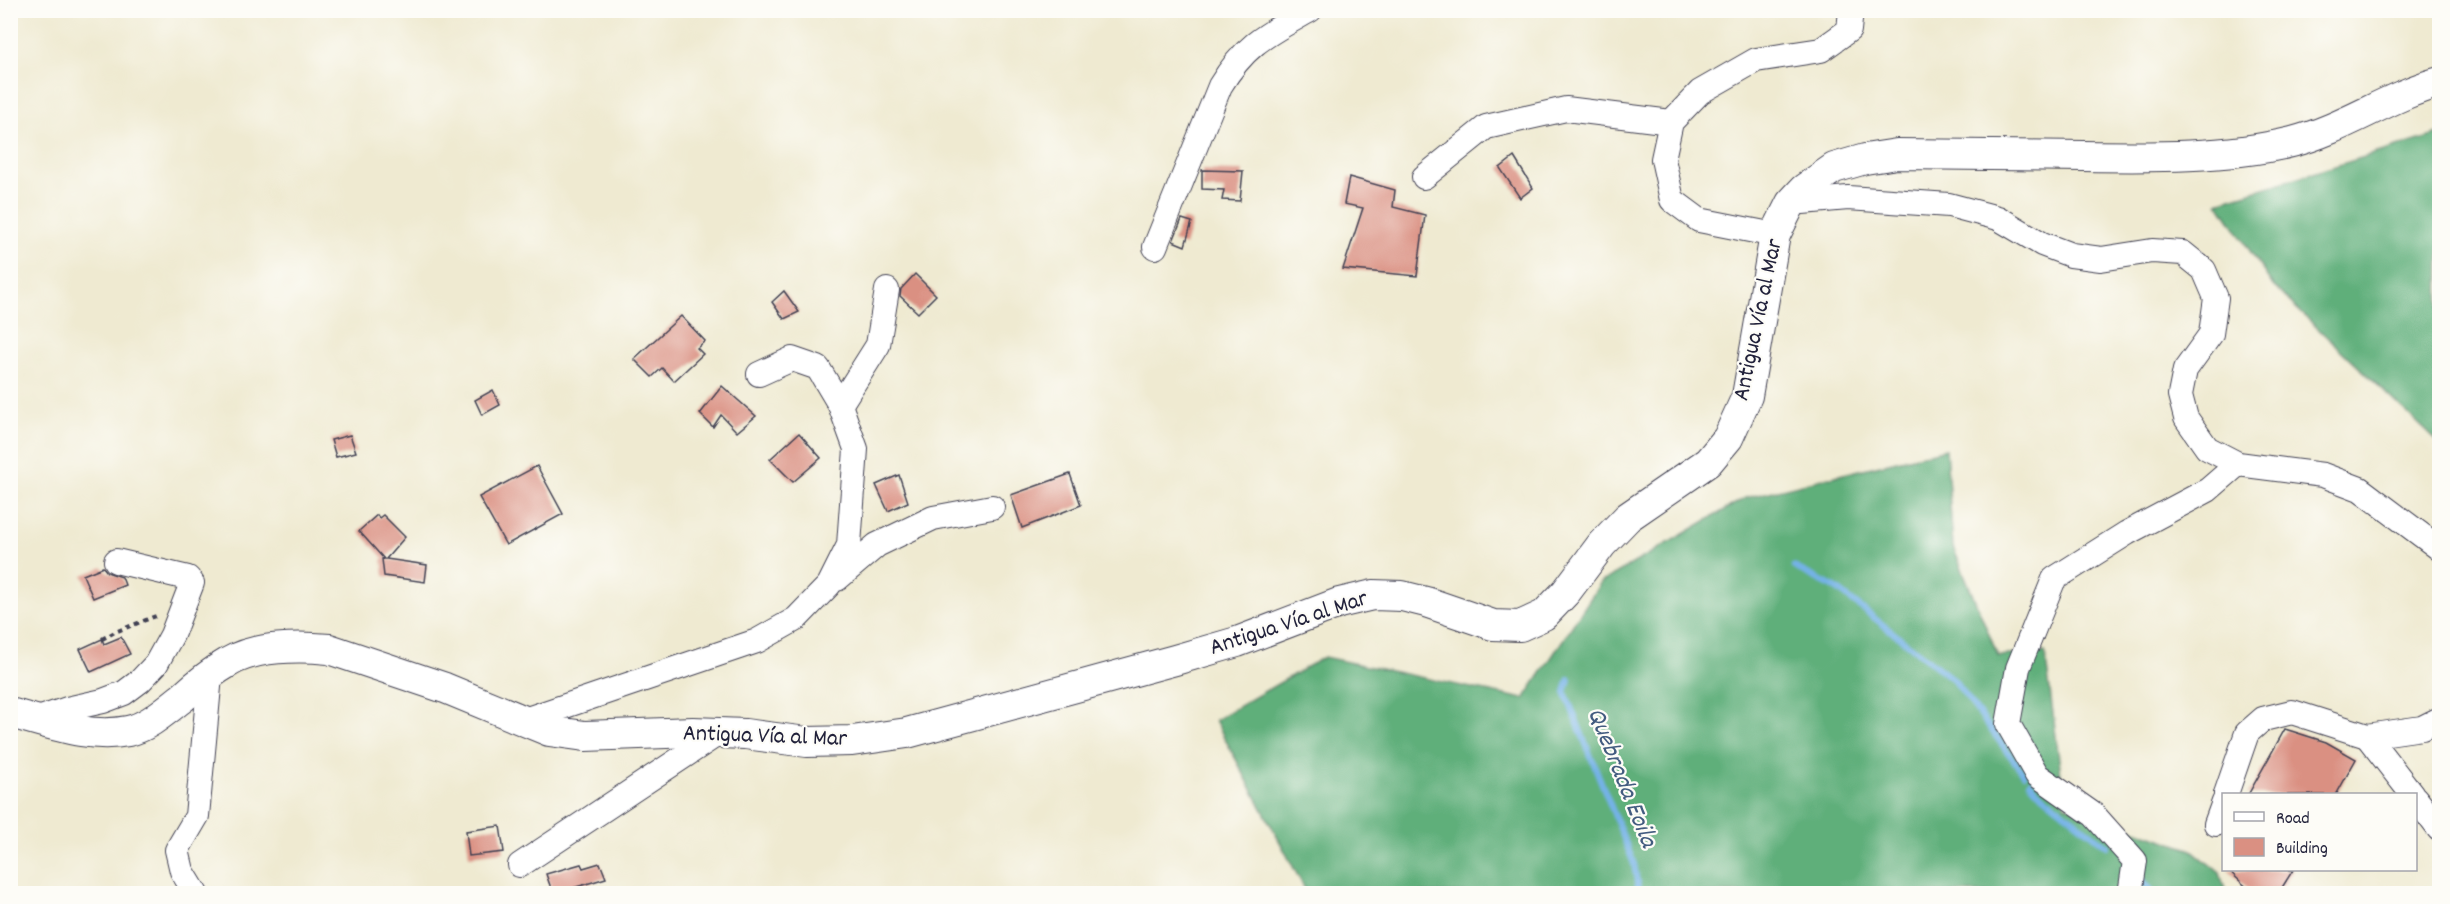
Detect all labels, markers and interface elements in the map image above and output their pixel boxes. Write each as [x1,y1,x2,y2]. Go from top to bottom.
street label: Antigua Vía al Mar [1725,236,1793,404]
street label: Antigua Vía al Mar [1206,582,1373,666]
water label: Quebrada Eoila [1576,703,1667,855]
street label: Antigua Vía al Mar [682,717,848,757]
legend [2222,793,2417,871]
text: Road [2276,807,2310,832]
text: Building [2276,837,2328,862]

